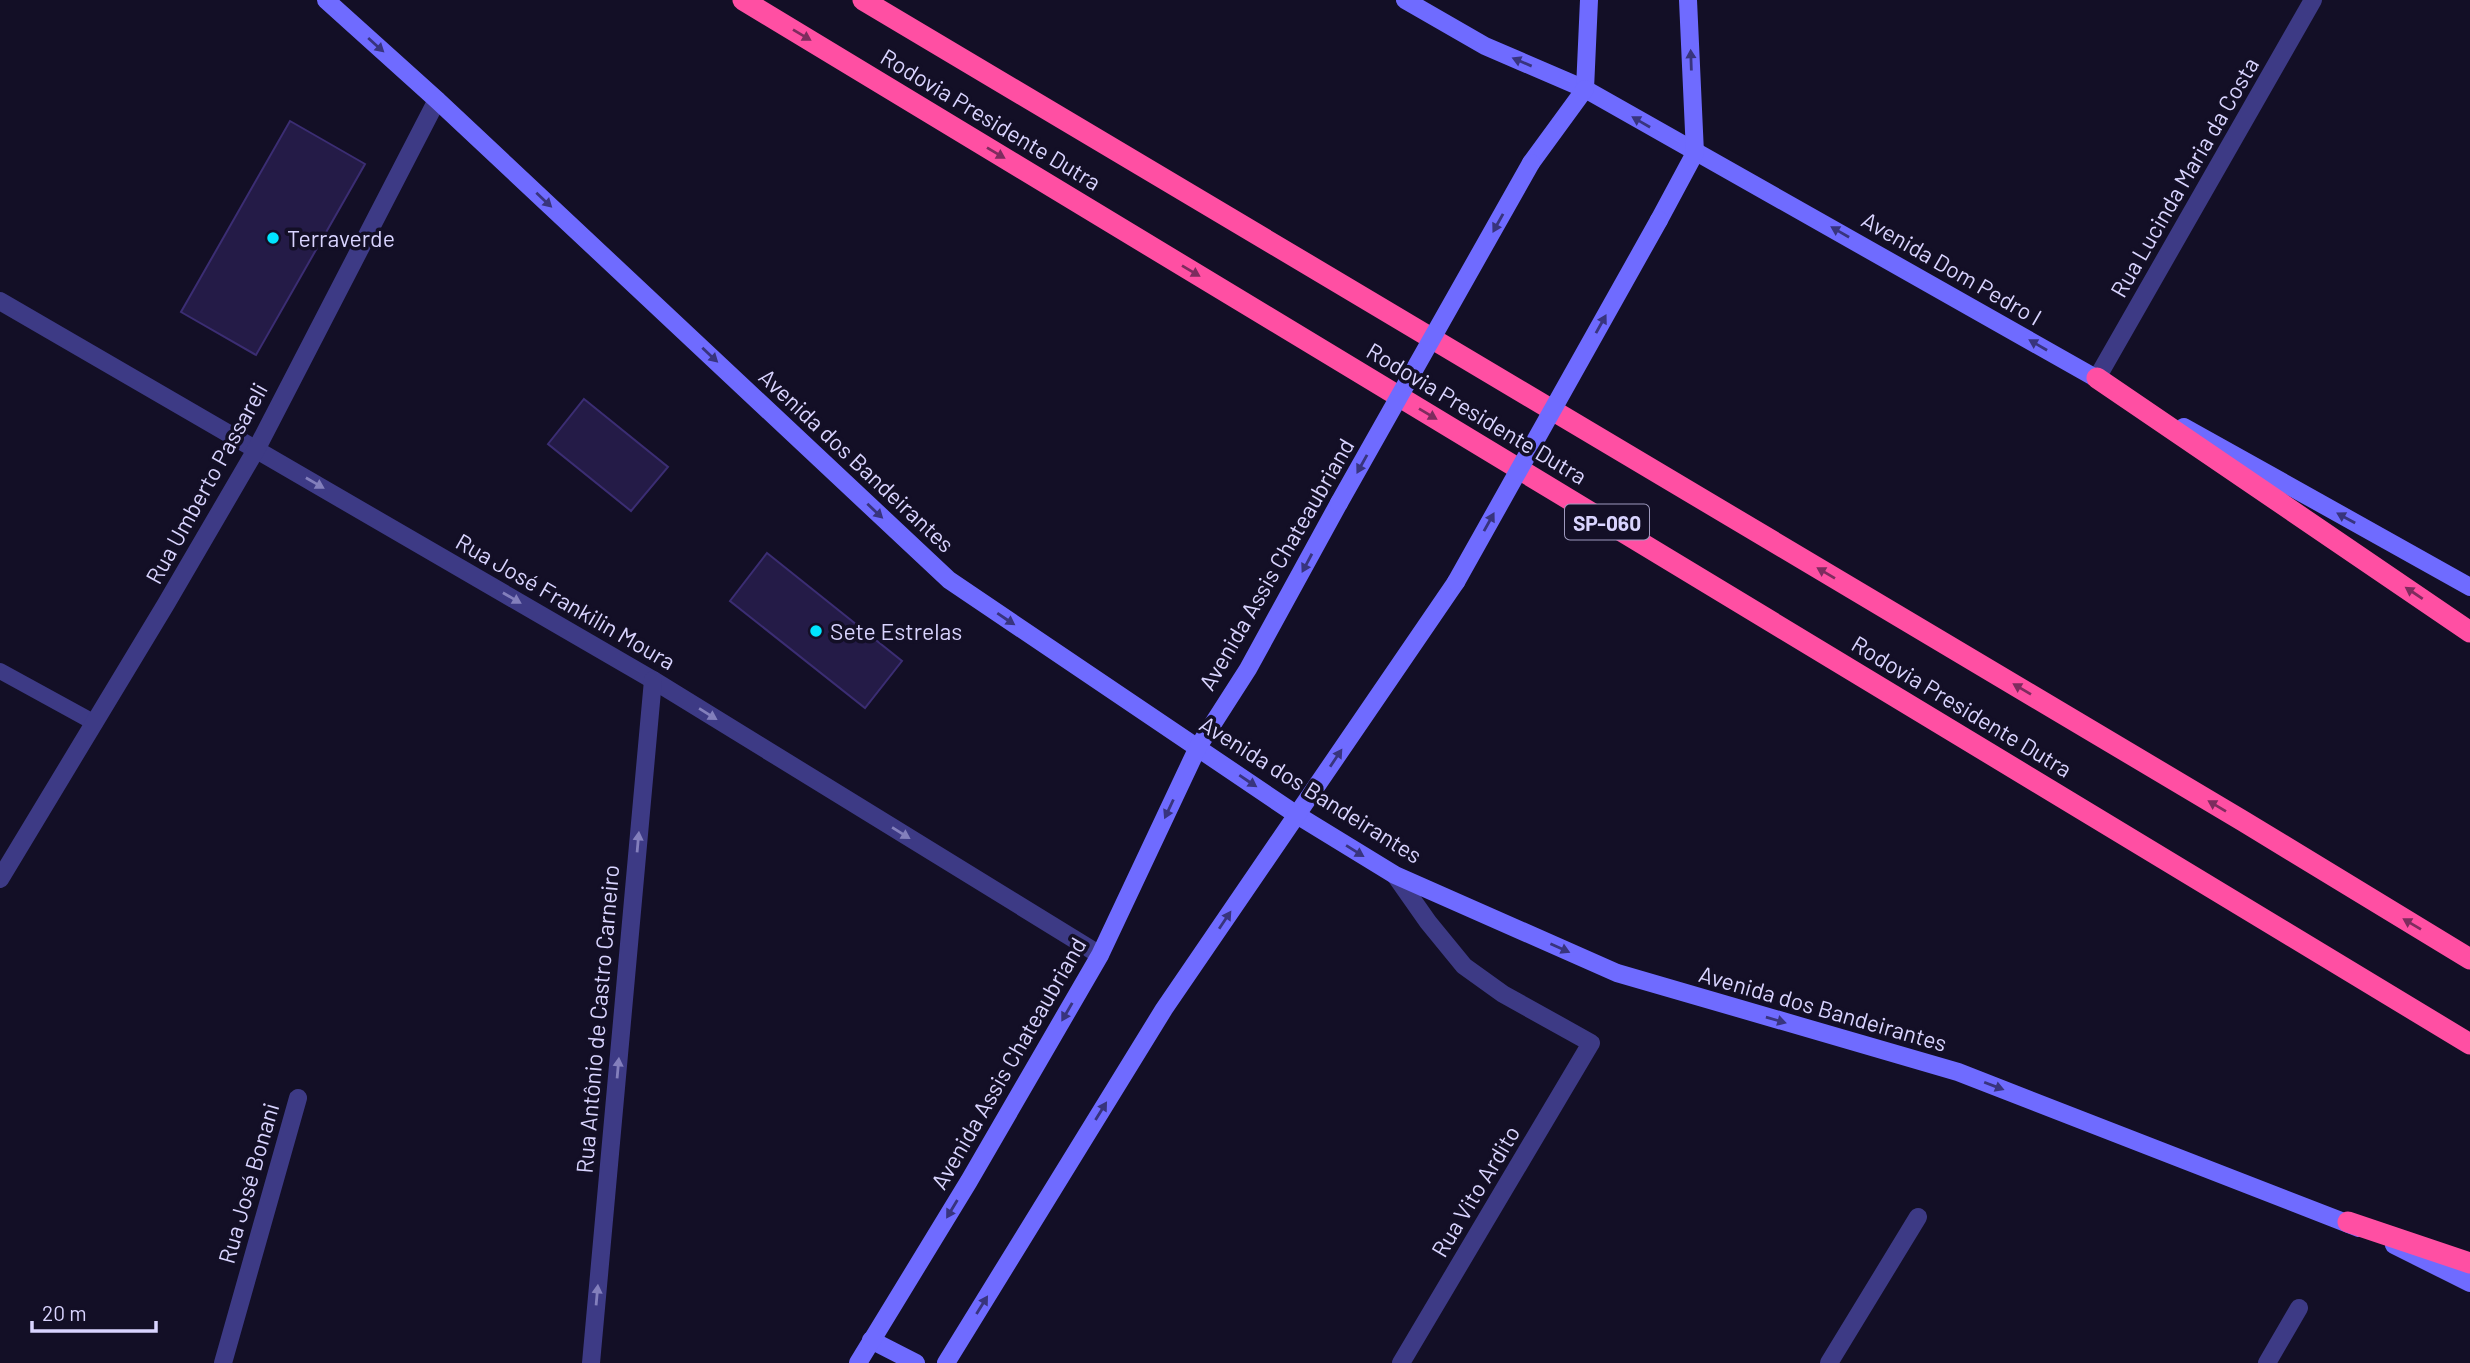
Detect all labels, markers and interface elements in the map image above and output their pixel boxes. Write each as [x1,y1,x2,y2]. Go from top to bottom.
one-way arrow [792,29,811,42]
one-way arrow [368,37,385,53]
street label: Rodovia Presidente Dutra [876,42,1106,196]
one-way arrow [1685,49,1696,71]
street label: Rua Lucinda Maria da Costa [2104,52,2264,302]
one-way arrow [1512,56,1533,67]
one-way arrow [1631,116,1651,128]
one-way arrow [987,147,1006,159]
one-way arrow [535,191,552,207]
street label: Avenida Dom Pedro I [1857,205,2047,331]
one-way arrow [1492,213,1504,232]
place label: Terraverde [287,224,395,252]
one-way arrow [1830,226,1850,238]
marker: Terraverde [265,230,281,246]
one-way arrow [1182,264,1201,277]
one-way arrow [1595,314,1607,334]
street label: Rodovia Presidente Dutra [1362,336,1592,490]
one-way arrow [2028,338,2047,351]
one-way arrow [701,347,718,363]
street label: Avenida dos Bandeirantes [754,362,960,558]
street label: Rua Umberto Passareli [139,378,273,588]
one-way arrow [1418,408,1437,420]
street label: Avenida Assis Chateaubriand [1192,433,1360,695]
one-way arrow [1356,454,1368,473]
one-way arrow [306,477,325,489]
one-way arrow [867,503,884,519]
road number: SP-060 [1565,504,1649,540]
one-way arrow [2337,512,2356,524]
one-way arrow [1483,513,1495,532]
street label: Rua José Frankilin Moura [451,527,681,675]
one-way arrow [1301,554,1313,573]
one-way arrow [1817,567,1836,579]
one-way arrow [2404,587,2423,600]
one-way arrow [502,591,521,604]
one-way arrow [996,612,1016,625]
place label: Sete Estrelas [830,617,962,645]
marker: Sete Estrelas [808,623,824,639]
street label: Rodovia Presidente Dutra [1847,629,2077,783]
one-way arrow [2012,683,2031,696]
one-way arrow [698,707,717,720]
street label: Avenida dos Bandeirantes [1195,709,1427,869]
one-way arrow [1329,749,1343,767]
one-way arrow [1238,774,1257,787]
one-way arrow [1163,799,1174,819]
one-way arrow [2208,799,2227,812]
one-way arrow [892,826,911,839]
one-way arrow [633,831,644,853]
one-way arrow [1346,844,1365,857]
street label: Rua Antônio de Castro Carneiro [570,864,624,1174]
one-way arrow [1218,911,1232,929]
one-way arrow [2402,917,2421,930]
street label: Avenida Assis Chateaubriand [924,932,1092,1194]
one-way arrow [1550,943,1571,954]
street label: Avenida dos Bandeirantes [1696,959,1950,1057]
one-way arrow [1060,1003,1073,1022]
one-way arrow [1766,1015,1787,1025]
one-way arrow [612,1057,623,1079]
one-way arrow [1983,1081,2004,1092]
street label: Rua José Bonani [212,1099,284,1267]
one-way arrow [1095,1102,1108,1121]
street label: Rua Vito Ardito [1425,1120,1525,1262]
one-way arrow [945,1199,958,1218]
one-way arrow [592,1284,603,1306]
scale bar [32,1290,156,1334]
one-way arrow [975,1295,988,1314]
text: 20 m [42,1300,87,1325]

